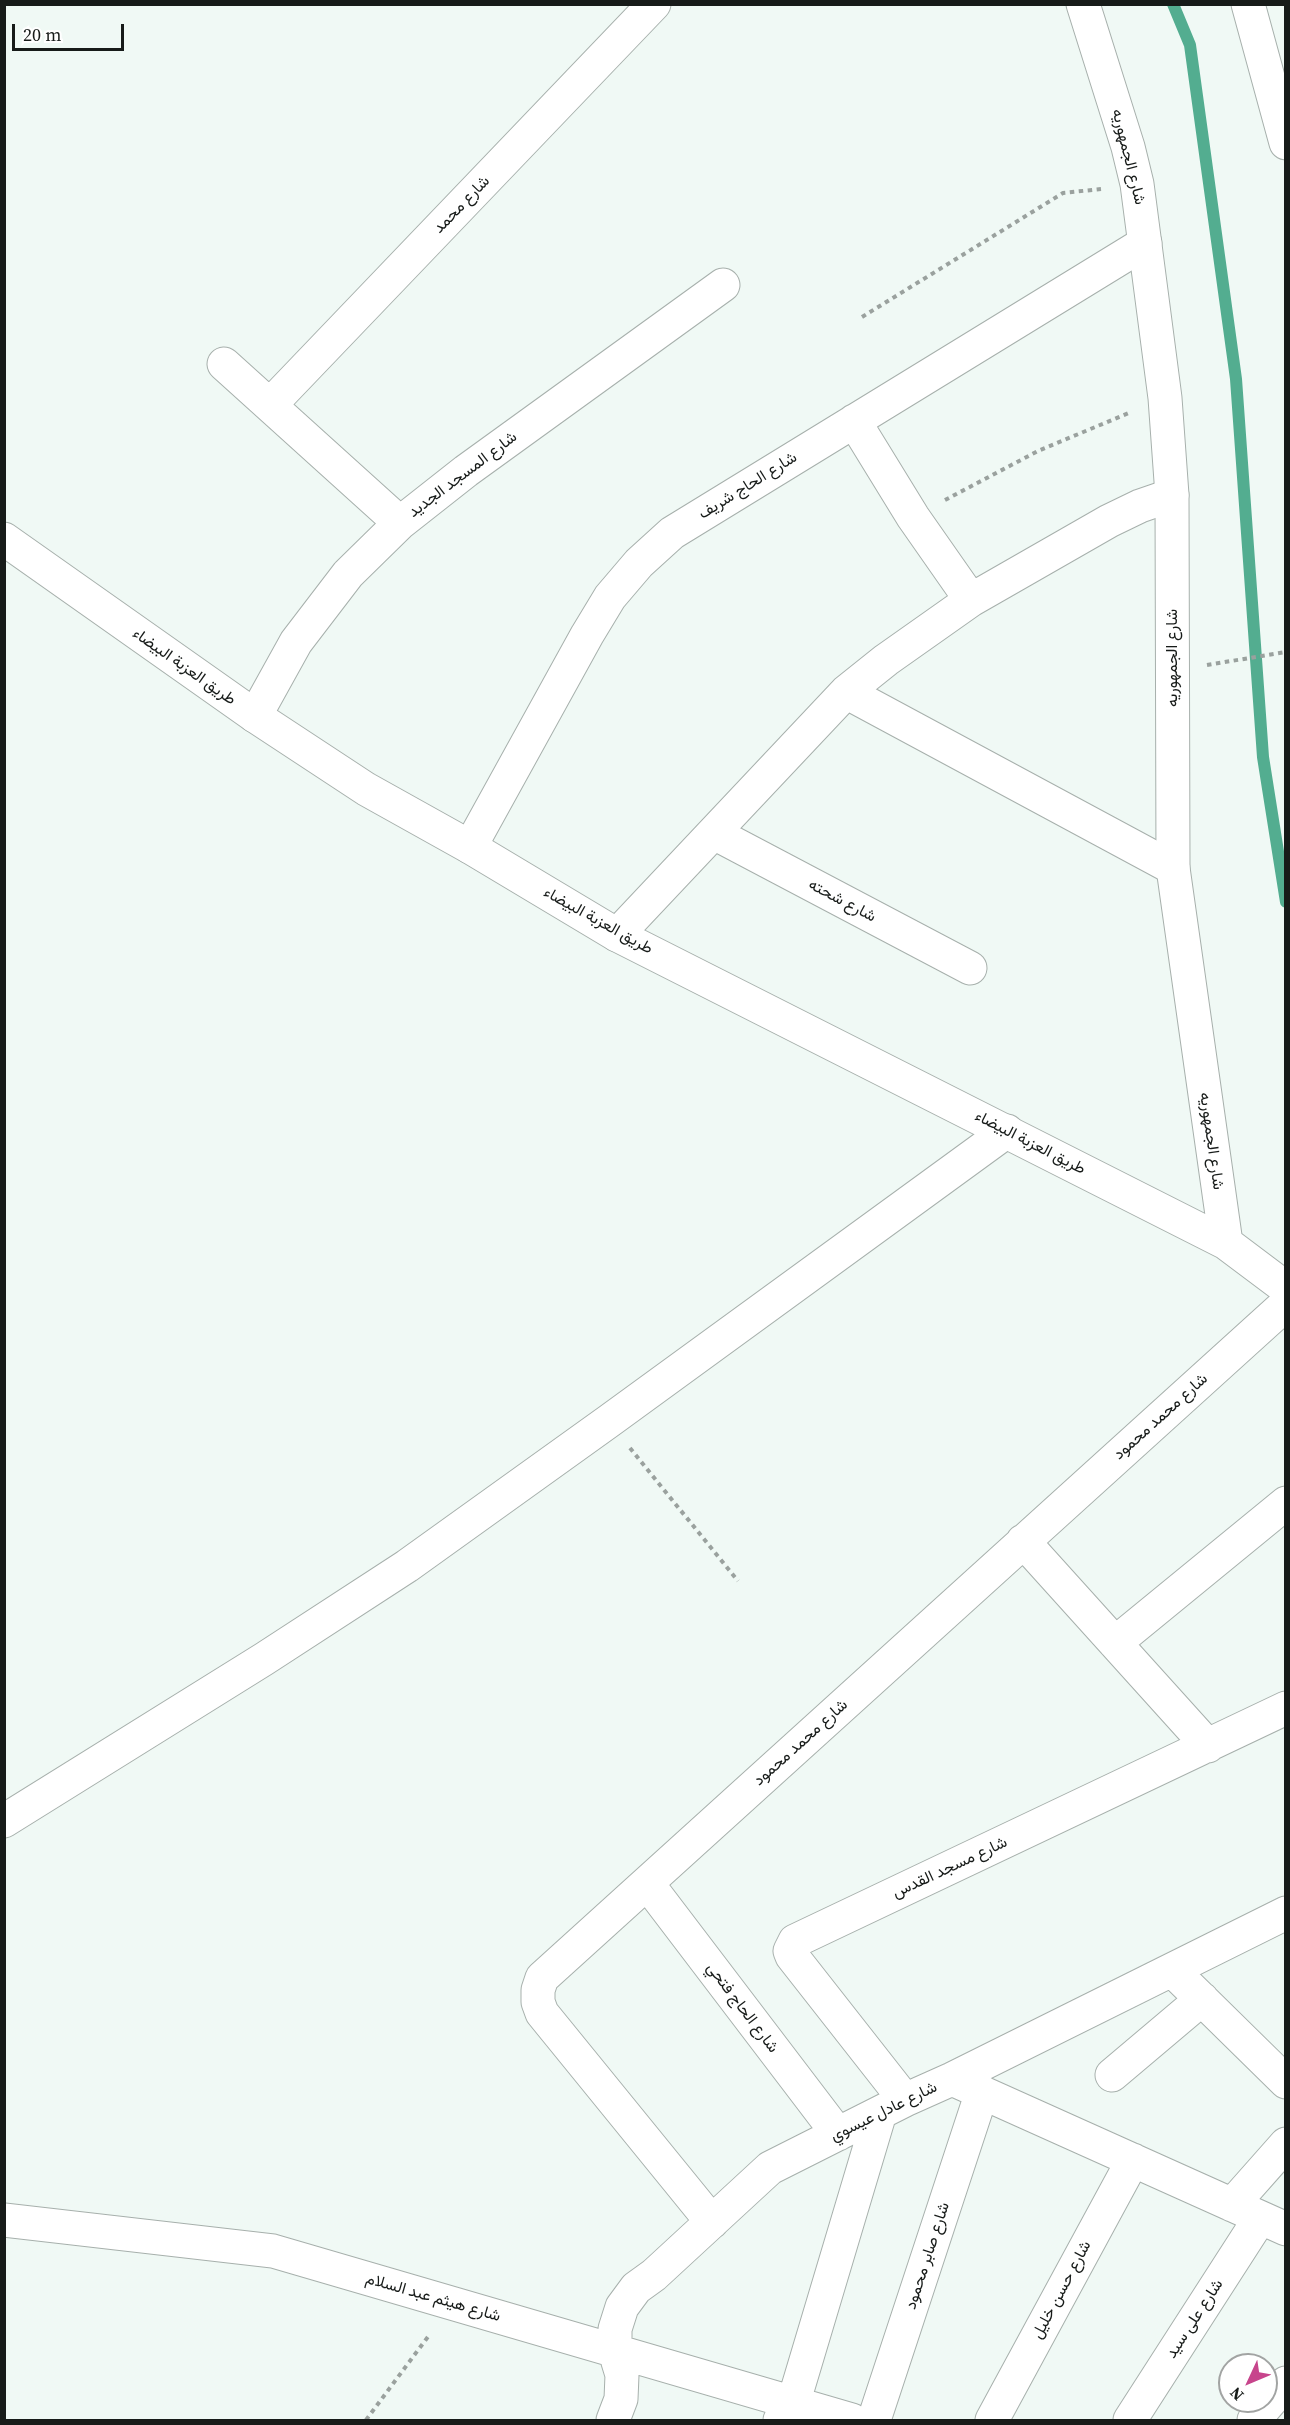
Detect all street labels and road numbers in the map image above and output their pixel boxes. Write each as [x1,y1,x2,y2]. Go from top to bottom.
street label: شارع الجمهوريه [1107,107,1149,207]
street label: شارع محمد [430,172,494,238]
street label: شارع المسجد الجديد [405,428,521,522]
street label: شارع الحاج شريف [695,448,801,524]
street label: شارع الجمهوريه [1163,609,1183,707]
street label: طريق العزبة البيضاء [129,624,239,710]
street label: شارع شحته [805,875,879,927]
street label: طريق العزبة البيضاء [540,883,656,959]
street label: شارع الجمهوريه [1195,1091,1227,1191]
street label: طريق العزبة البيضاء [971,1107,1089,1179]
street label: شارع محمد محمود [1110,1370,1212,1464]
street label: شارع محمد محمود [750,1696,852,1790]
street label: شارع مسجد القدس [889,1833,1011,1903]
street label: شارع الحاج فتحي [702,1959,782,2057]
street label: شارع عادل عيسوي [828,2078,940,2146]
street label: شارع صابر محمود [902,2200,954,2312]
street label: شارع حسن خليل [1028,2238,1096,2342]
street label: شارع هيثم عبد السلام [363,2270,503,2326]
street label: شارع على سيد [1162,2276,1228,2362]

